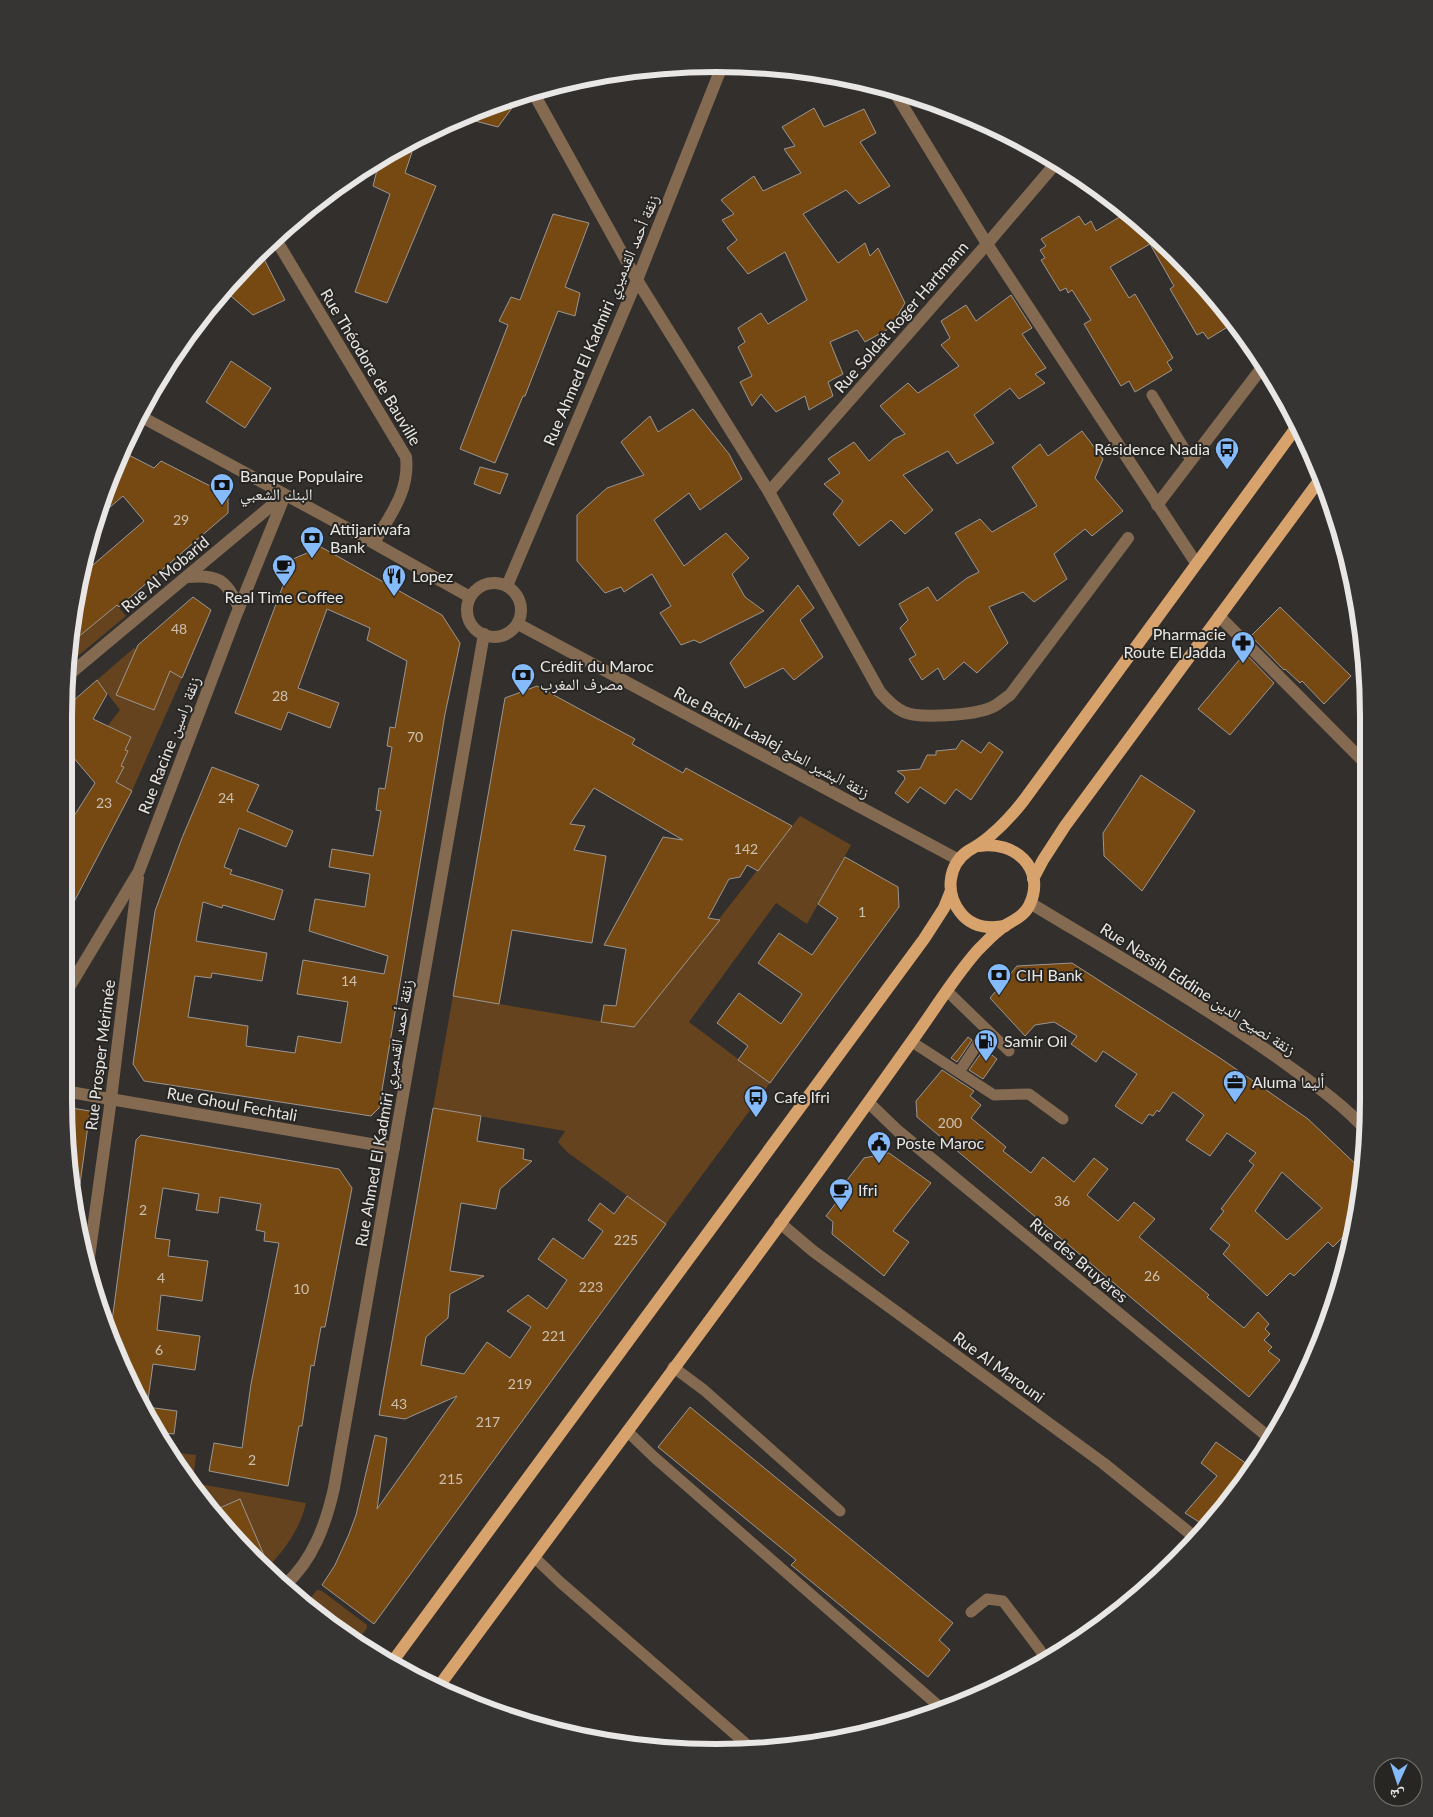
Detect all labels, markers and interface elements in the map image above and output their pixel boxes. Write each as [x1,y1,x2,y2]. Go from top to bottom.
street label: Rue Ahmed El Kadmiri زنقة أحمد القدميري [539,191,666,450]
street label: Rue Soldat Roger Hartmann [830,237,972,396]
street label: Rue Théodore de Bauville [317,285,426,448]
bus stop icon: Résidence Nadia [1214,436,1240,470]
place label: Résidence Nadia [1094,439,1210,458]
place label: Banque Populaire البنك الشعبي [240,466,363,507]
bank icon: Banque Populaire البنك الشعبي [209,472,235,506]
house number: 29 [173,511,189,528]
place label: Attijariwafa Bank [330,519,411,556]
bank icon: Attijariwafa Bank [299,525,325,559]
street label: Rue Al Mobarid [117,531,212,616]
cafe icon: Real Time Coffee [271,553,297,587]
restaurant icon: Lopez [381,563,407,597]
place label: Lopez [412,566,453,585]
place label: Real Time Coffee [225,587,343,606]
house number: 48 [171,620,187,637]
place label: Pharmacie Route El Jadda [1123,624,1226,661]
pharmacy icon: Pharmacie Route El Jadda [1230,630,1256,664]
place label: Crédit du Maroc مصرف المغرب [540,656,654,694]
bank icon: Crédit du Maroc مصرف المغرب [510,662,536,696]
street label: Rue Racine زنقة راسين [134,673,205,817]
street label: Rue Bachir Laalej زنقة البشير العلج [670,682,873,803]
house number: 28 [272,687,288,704]
house number: 70 [407,728,423,745]
house number: 24 [218,789,234,806]
house number: 23 [96,794,112,811]
house number: 142 [734,840,758,857]
house number: 1 [858,903,866,920]
street label: Rue Nassih Eddine زنقة نصيح الدين [1096,918,1299,1061]
bank icon: CIH Bank [986,962,1012,996]
place label: CIH Bank [1016,965,1084,984]
house number: 14 [341,972,357,989]
street label: Rue Prosper Mérimée [81,978,118,1131]
street label: Rue Ahmed El Kadmiri زنقة أحمد القدميري [351,978,420,1249]
fuel station icon: Samir Oil [973,1028,999,1062]
place label: Samir Oil [1004,1031,1067,1050]
office icon: Aluma أليما [1222,1069,1248,1103]
place label: Aluma أليما [1252,1072,1324,1091]
street label: Rue Ghoul Fechtali [165,1083,299,1124]
bus stop icon: Cafe Ifri [743,1084,769,1118]
place label: Cafe Ifri [774,1087,830,1106]
house number: 200 [938,1114,962,1131]
public building icon: Poste Maroc [866,1130,892,1164]
place label: Poste Maroc [896,1133,985,1152]
cafe icon: Ifri [828,1177,854,1211]
place label: Ifri [858,1180,878,1199]
house number: 36 [1054,1192,1070,1209]
house number: 2 [139,1201,147,1218]
street label: Rue des Bruyères [1027,1213,1132,1306]
house number: 225 [614,1231,638,1248]
house number: 26 [1144,1267,1160,1284]
house number: 4 [157,1269,165,1286]
house number: 223 [579,1278,603,1295]
house number: 10 [293,1280,309,1297]
house number: 221 [542,1327,566,1344]
street label: Rue Al Marouni [950,1327,1049,1406]
house number: 6 [155,1341,163,1358]
house number: 219 [508,1375,532,1392]
house number: 43 [391,1395,407,1412]
house number: 217 [476,1413,500,1430]
house number: 2 [248,1451,256,1468]
house number: 215 [439,1470,463,1487]
north arrow [1373,1757,1423,1807]
text: ش [1389,1786,1405,1804]

